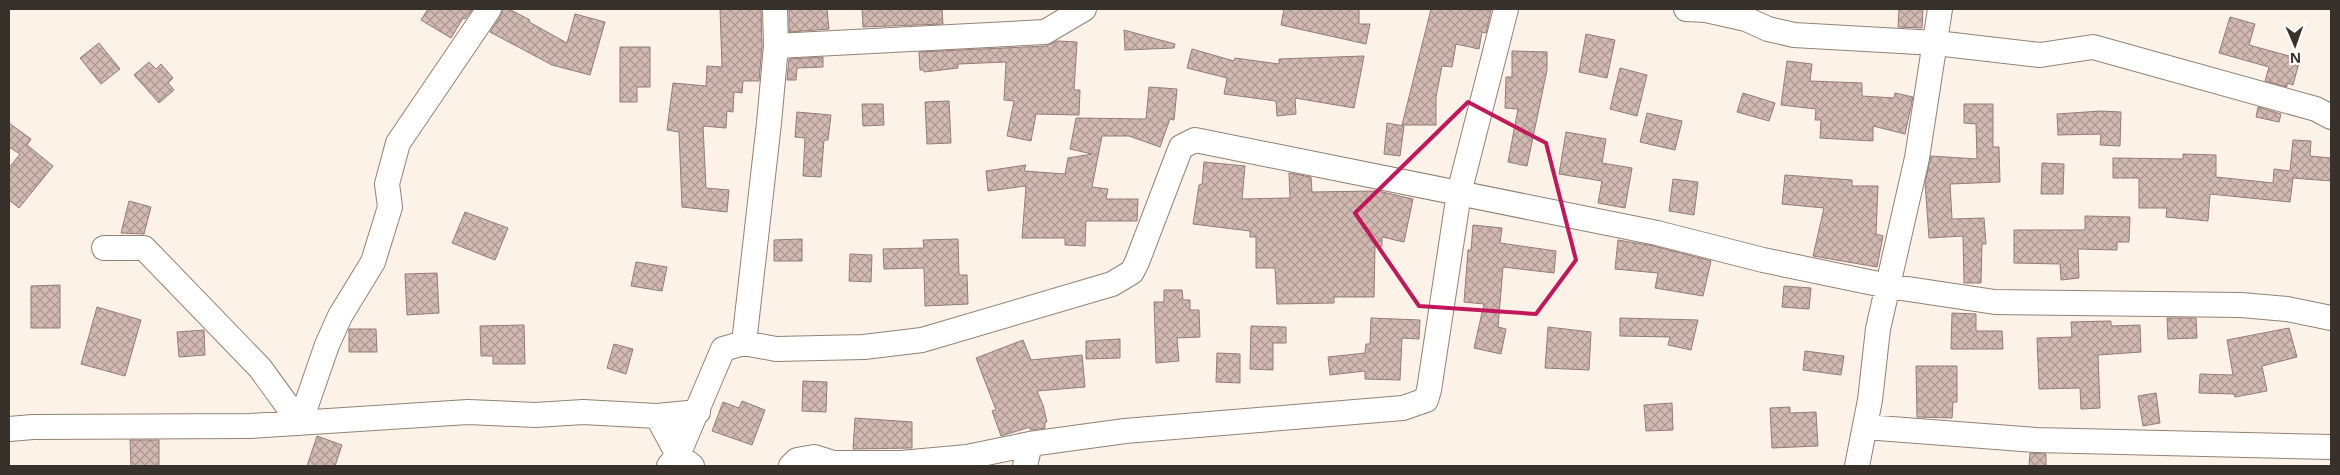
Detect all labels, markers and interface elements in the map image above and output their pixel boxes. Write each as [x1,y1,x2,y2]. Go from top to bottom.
north arrow [2270,20,2320,70]
text: N [2289,49,2301,68]

